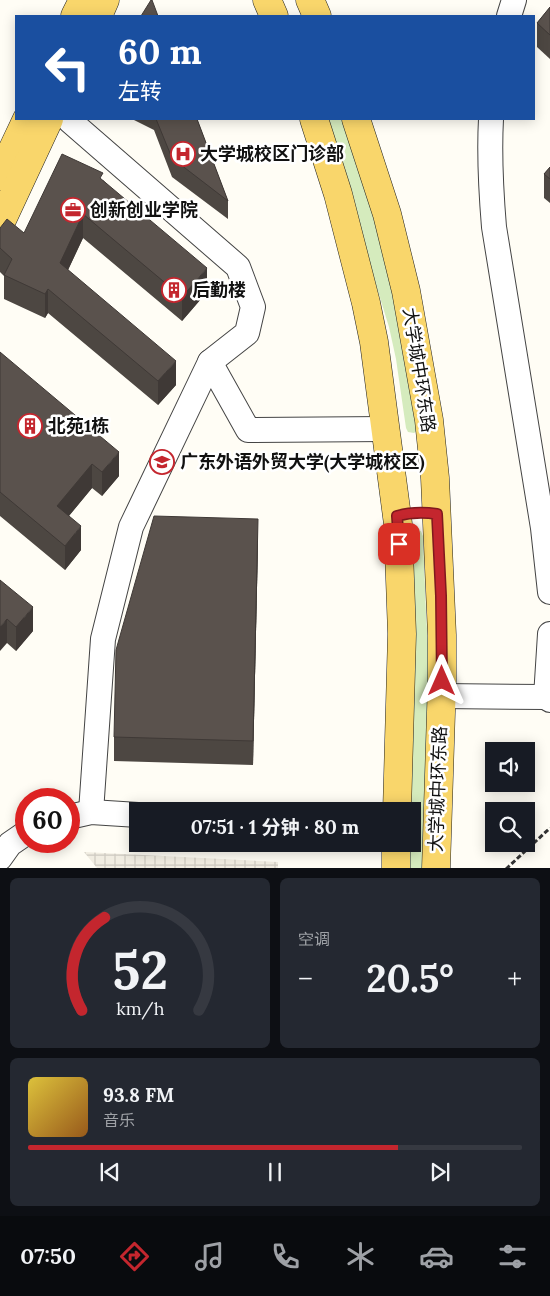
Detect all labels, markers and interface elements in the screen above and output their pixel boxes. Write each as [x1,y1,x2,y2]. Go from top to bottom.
text: 60 m [118,29,202,74]
icon: left [35,35,100,100]
text: 左转 [118,77,162,105]
hospital icon: 大学城校区门诊部 [170,141,196,167]
place label: 大学城校区门诊部 [200,142,344,165]
office icon: 创新创业学院 [60,197,86,223]
place label: 创新创业学院 [90,198,198,221]
building icon: 后勤楼 [161,277,187,303]
place label: 后勤楼 [192,278,246,301]
street label: 大学城中环东路 [398,306,441,434]
building icon: 北苑1栋 [17,413,43,439]
place label: 北苑1栋 [48,414,109,437]
school or university icon: 广东外语外贸大学(大学城校区) [149,449,175,475]
place label: 广东外语外贸大学(大学城校区) [180,450,425,473]
pin [378,523,420,565]
icon: arrive [385,530,413,558]
position arrow [415,654,467,706]
street label: 大学城中环东路 [424,726,451,852]
map controls [485,742,535,852]
button: sound [485,742,535,792]
speed limit sign: 60 [15,788,80,853]
button: search [485,802,535,852]
text: 07:51 · 1 分钟 · 80 m [191,815,359,839]
text: 空调 [298,929,330,949]
text: 52 [112,937,168,1003]
text: 20.5° [366,954,454,1002]
text: − [298,961,313,997]
text: + [507,961,522,997]
text: km/h [116,997,164,1020]
text: 93.8 FM [103,1083,174,1107]
text: 音乐 [103,1110,135,1130]
icon: previous [96,1158,124,1186]
icon: pause [261,1158,289,1186]
icon: next [426,1158,454,1186]
icon: directions [117,1239,152,1274]
icon: music [192,1239,227,1274]
icon: phone [268,1239,303,1274]
icon: climate [343,1239,378,1274]
icon: car [419,1239,454,1274]
icon: filters [495,1239,530,1274]
text: 07:50 [20,1242,76,1270]

